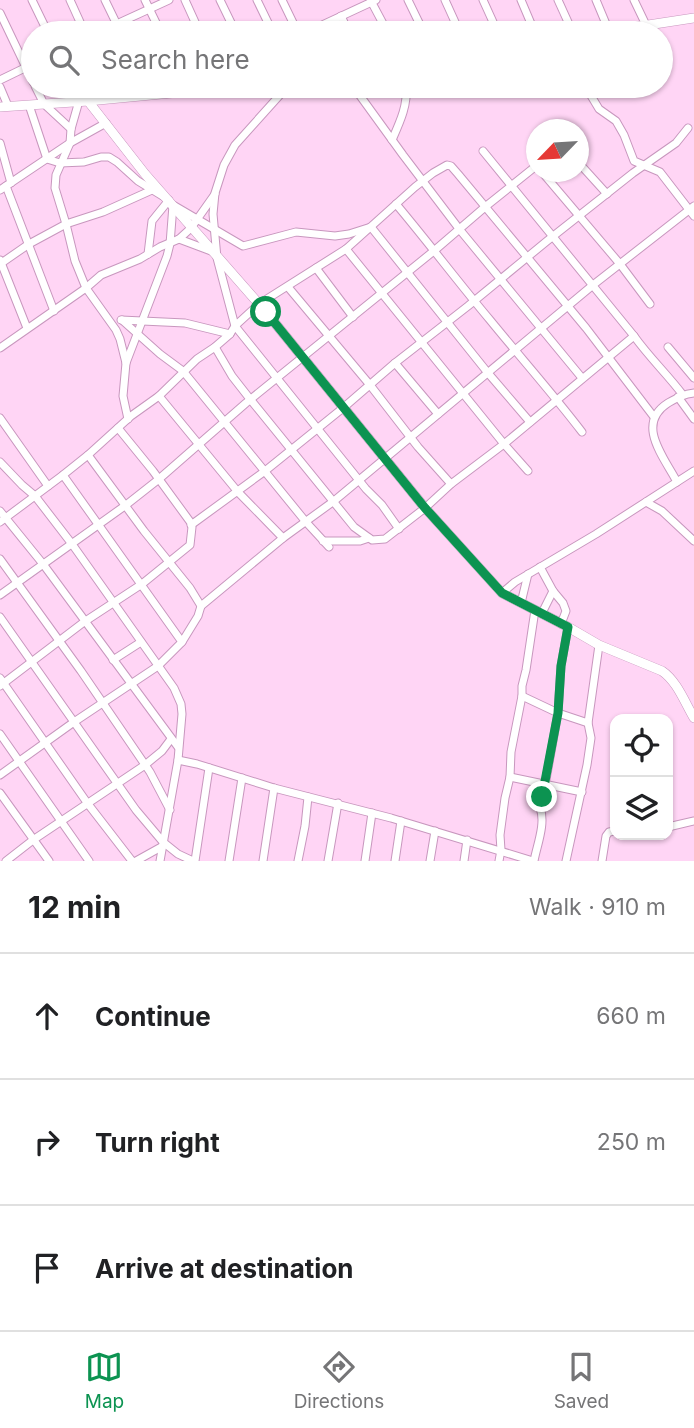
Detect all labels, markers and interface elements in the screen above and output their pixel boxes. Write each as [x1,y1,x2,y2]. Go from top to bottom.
search box [21,21,673,98]
icon: search [45,41,83,79]
text: Search here [101,44,250,75]
north arrow [526,119,589,182]
route start [250,296,281,327]
map controls [610,714,673,840]
button: locate [610,714,673,777]
button: layers [610,777,673,840]
route end [526,781,557,812]
text: 12 min [28,889,121,925]
text: Walk · 910 m [529,893,666,921]
icon: ahead [28,997,66,1035]
text: Continue [95,1001,211,1032]
text: 660 m [596,1002,666,1030]
icon: right [28,1123,66,1161]
text: Turn right [95,1127,220,1158]
text: 250 m [597,1128,666,1156]
icon: arrive [28,1249,66,1287]
text: Arrive at destination [95,1253,354,1284]
tab: Map [85,1348,124,1413]
tab: Directions [294,1348,384,1413]
tab: Saved [554,1348,609,1413]

